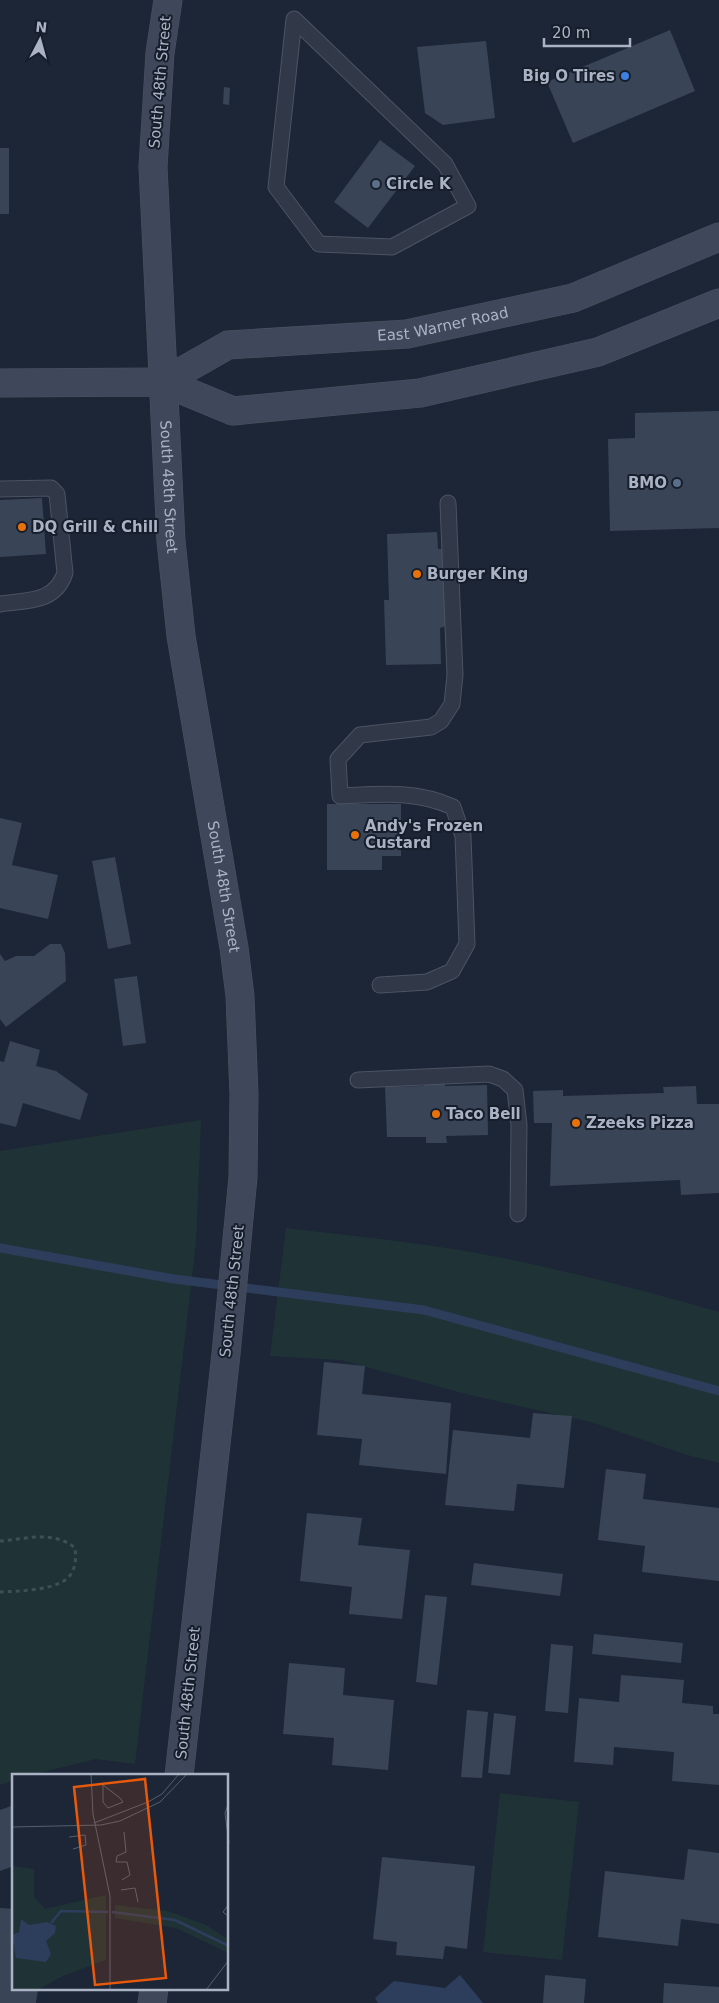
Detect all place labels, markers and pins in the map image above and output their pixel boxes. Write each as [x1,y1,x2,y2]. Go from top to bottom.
place label: Big O Tires [523,67,615,85]
marker: Big O Tires [619,70,631,82]
place label: Circle K [386,175,452,193]
marker: Circle K [370,178,382,190]
place label: BMO [628,474,667,492]
marker: BMO [671,477,683,489]
place label: DQ Grill & Chill [32,518,158,536]
marker: DQ Grill & Chill [16,521,28,533]
place label: Burger King [427,565,528,583]
marker: Burger King [411,568,423,580]
place label: Andy's Frozen Custard [365,817,483,852]
marker: Andy's Frozen Custard [349,829,361,841]
place label: Taco Bell [446,1105,521,1123]
marker: Taco Bell [430,1108,442,1120]
place label: Zzeeks Pizza [586,1114,694,1132]
marker: Zzeeks Pizza [570,1117,582,1129]

